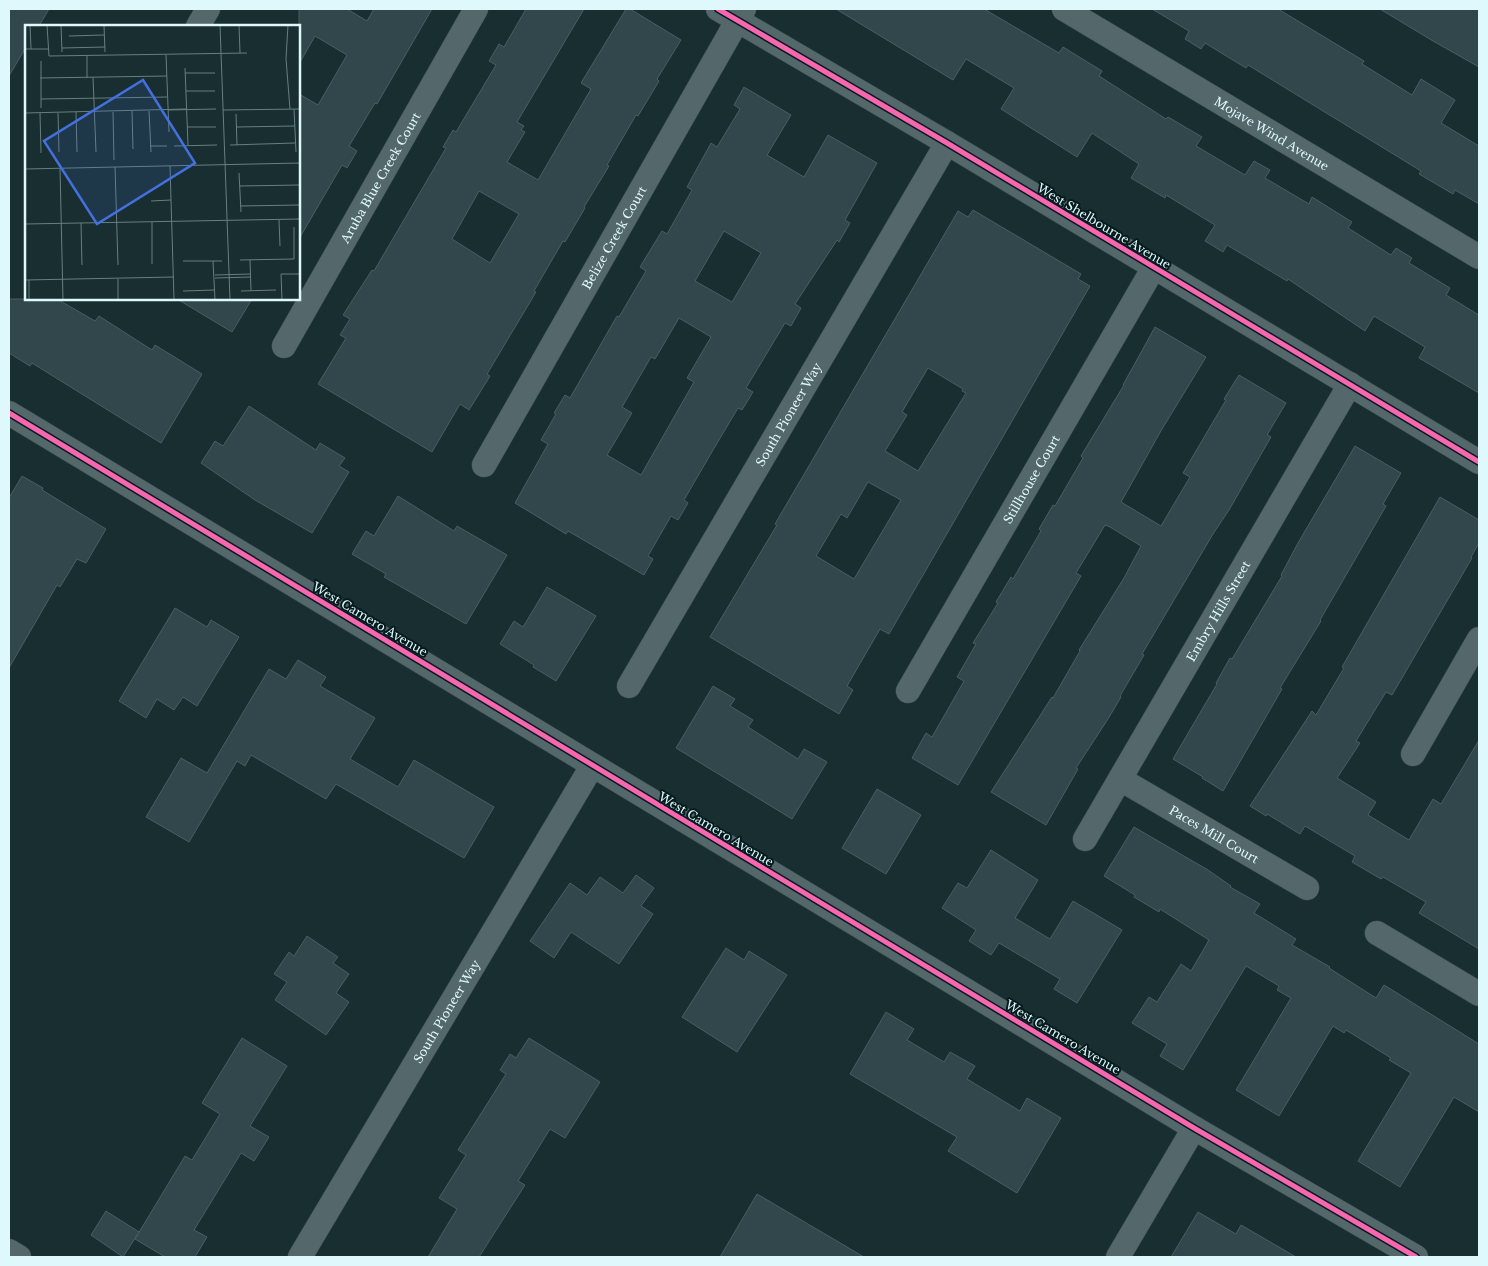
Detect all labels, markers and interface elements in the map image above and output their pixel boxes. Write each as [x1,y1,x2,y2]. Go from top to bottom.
inset map [25,25,300,300]
street label: Mojave Wind Avenue [1212,93,1332,173]
street label: Aruba Blue Creek Court [336,109,423,246]
street label: West Shelbourne Avenue [1033,180,1174,272]
street label: Belize Creek Court [578,183,649,292]
street label: South Pioneer Way [752,359,825,469]
street label: Stillhouse Court [999,432,1063,526]
street label: Embry Hills Street [1183,557,1253,664]
street label: West Camero Avenue [309,578,430,659]
street label: West Camero Avenue [655,788,776,869]
street label: Paces Mill Court [1167,802,1262,866]
street label: South Pioneer Way [410,956,483,1066]
street label: West Camero Avenue [1002,996,1123,1077]

